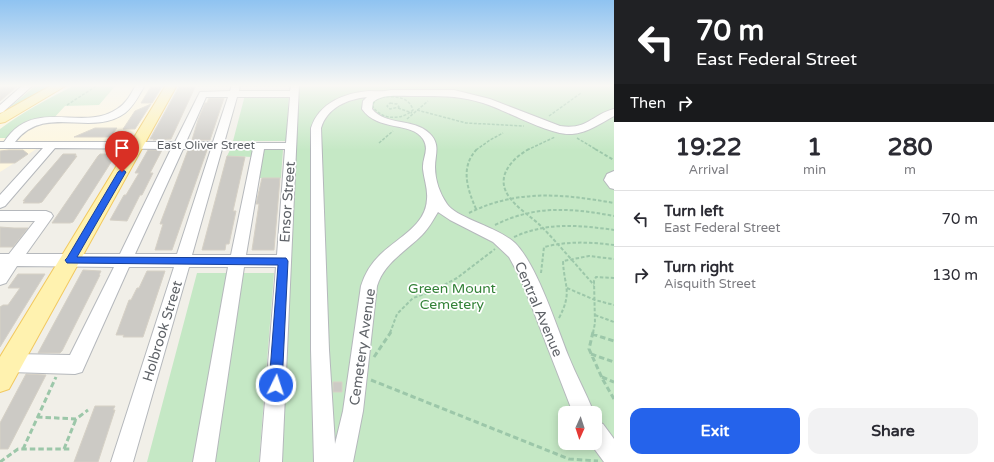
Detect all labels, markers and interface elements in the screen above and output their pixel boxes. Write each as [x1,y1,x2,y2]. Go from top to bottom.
text: 70 m [696,14,764,48]
icon: left [630,16,682,68]
text: East Federal Street [696,48,857,70]
icon: right [674,92,696,114]
text: Then [630,94,666,112]
pin [105,131,139,172]
text: 19:22 [675,133,742,162]
text: 1 [807,133,822,162]
text: 280 [887,133,933,162]
icon: arrive [111,137,133,159]
street label: East Oliver Street [157,138,256,152]
street label: Ensor Street [276,160,299,243]
text: Arrival [688,162,729,178]
text: min [803,162,826,178]
text: m [904,162,916,178]
text: Turn left [664,202,724,220]
icon: left [630,208,652,230]
text: 70 m [941,210,978,228]
text: East Federal Street [664,220,780,236]
text: Turn right [664,258,734,276]
street label: Central Avenue [511,259,566,359]
icon: right [630,264,652,286]
text: 130 m [932,266,978,284]
text: Aisquith Street [664,276,756,292]
street label: Holbrook Street [139,278,186,384]
park label: Green Mount Cemetery [408,280,497,313]
street label: Cemetery Avenue [346,287,379,407]
position arrow [255,364,297,406]
north arrow [558,406,602,450]
map controls [558,406,602,450]
button: Exit [630,408,800,454]
button: Share [808,408,978,454]

